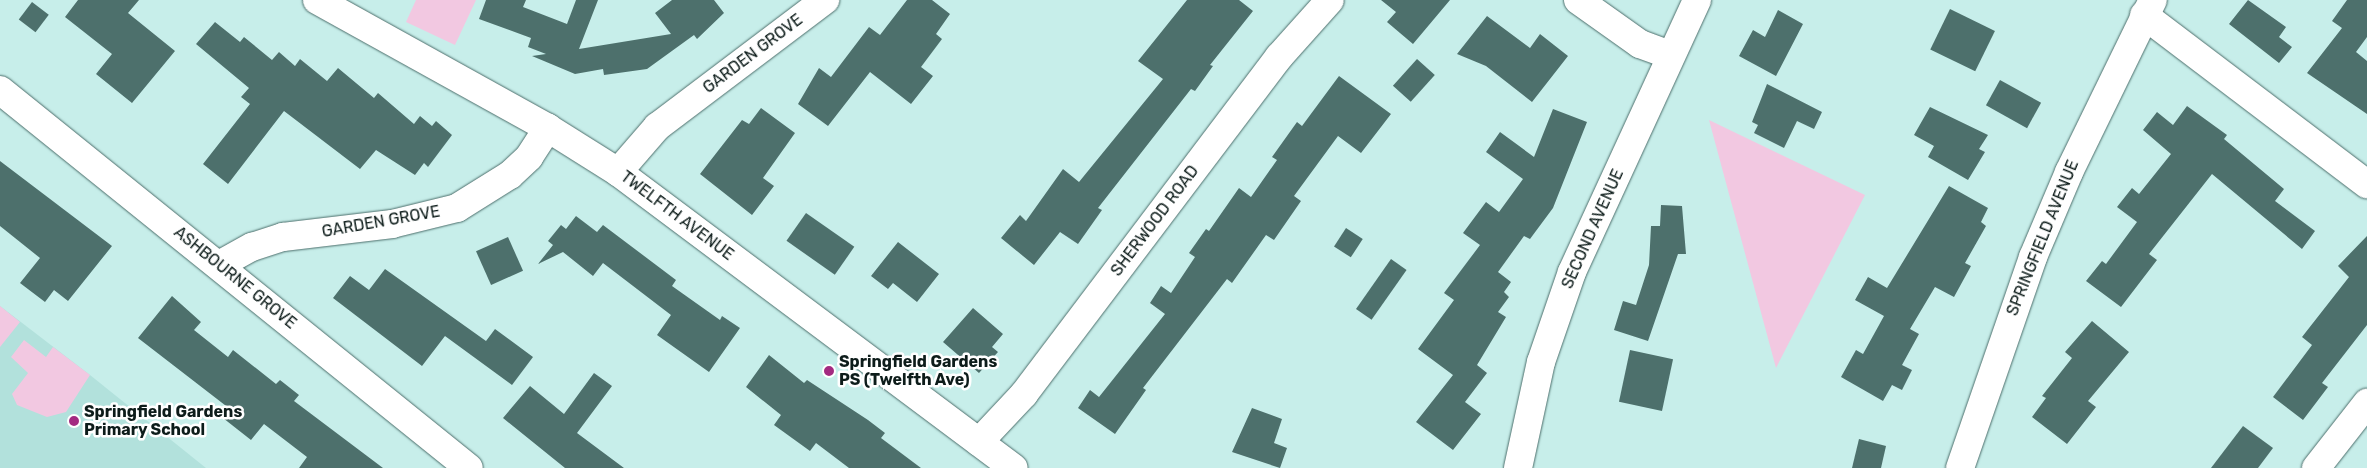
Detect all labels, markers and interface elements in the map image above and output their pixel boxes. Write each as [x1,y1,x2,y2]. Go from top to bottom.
street label: GARDEN GROVE [699,10,807,98]
street label: SPRINGFIELD AVENUE [2003,157,2083,319]
street label: SHERWOOD ROAD [1107,162,1203,280]
street label: SECOND AVENUE [1558,166,1628,292]
street label: TWELFTH AVENUE [617,167,737,265]
street label: GARDEN GROVE [320,202,442,242]
street label: ASHBOURNE GROVE [170,223,300,333]
place label: Springfield Gardens PS (Twelfth Ave) [839,352,997,390]
marker: Springfield Gardens PS (Twelfth Ave) [823,365,835,377]
place label: Springfield Gardens Primary School [84,402,242,440]
marker: Springfield Gardens Primary School [68,415,80,427]

